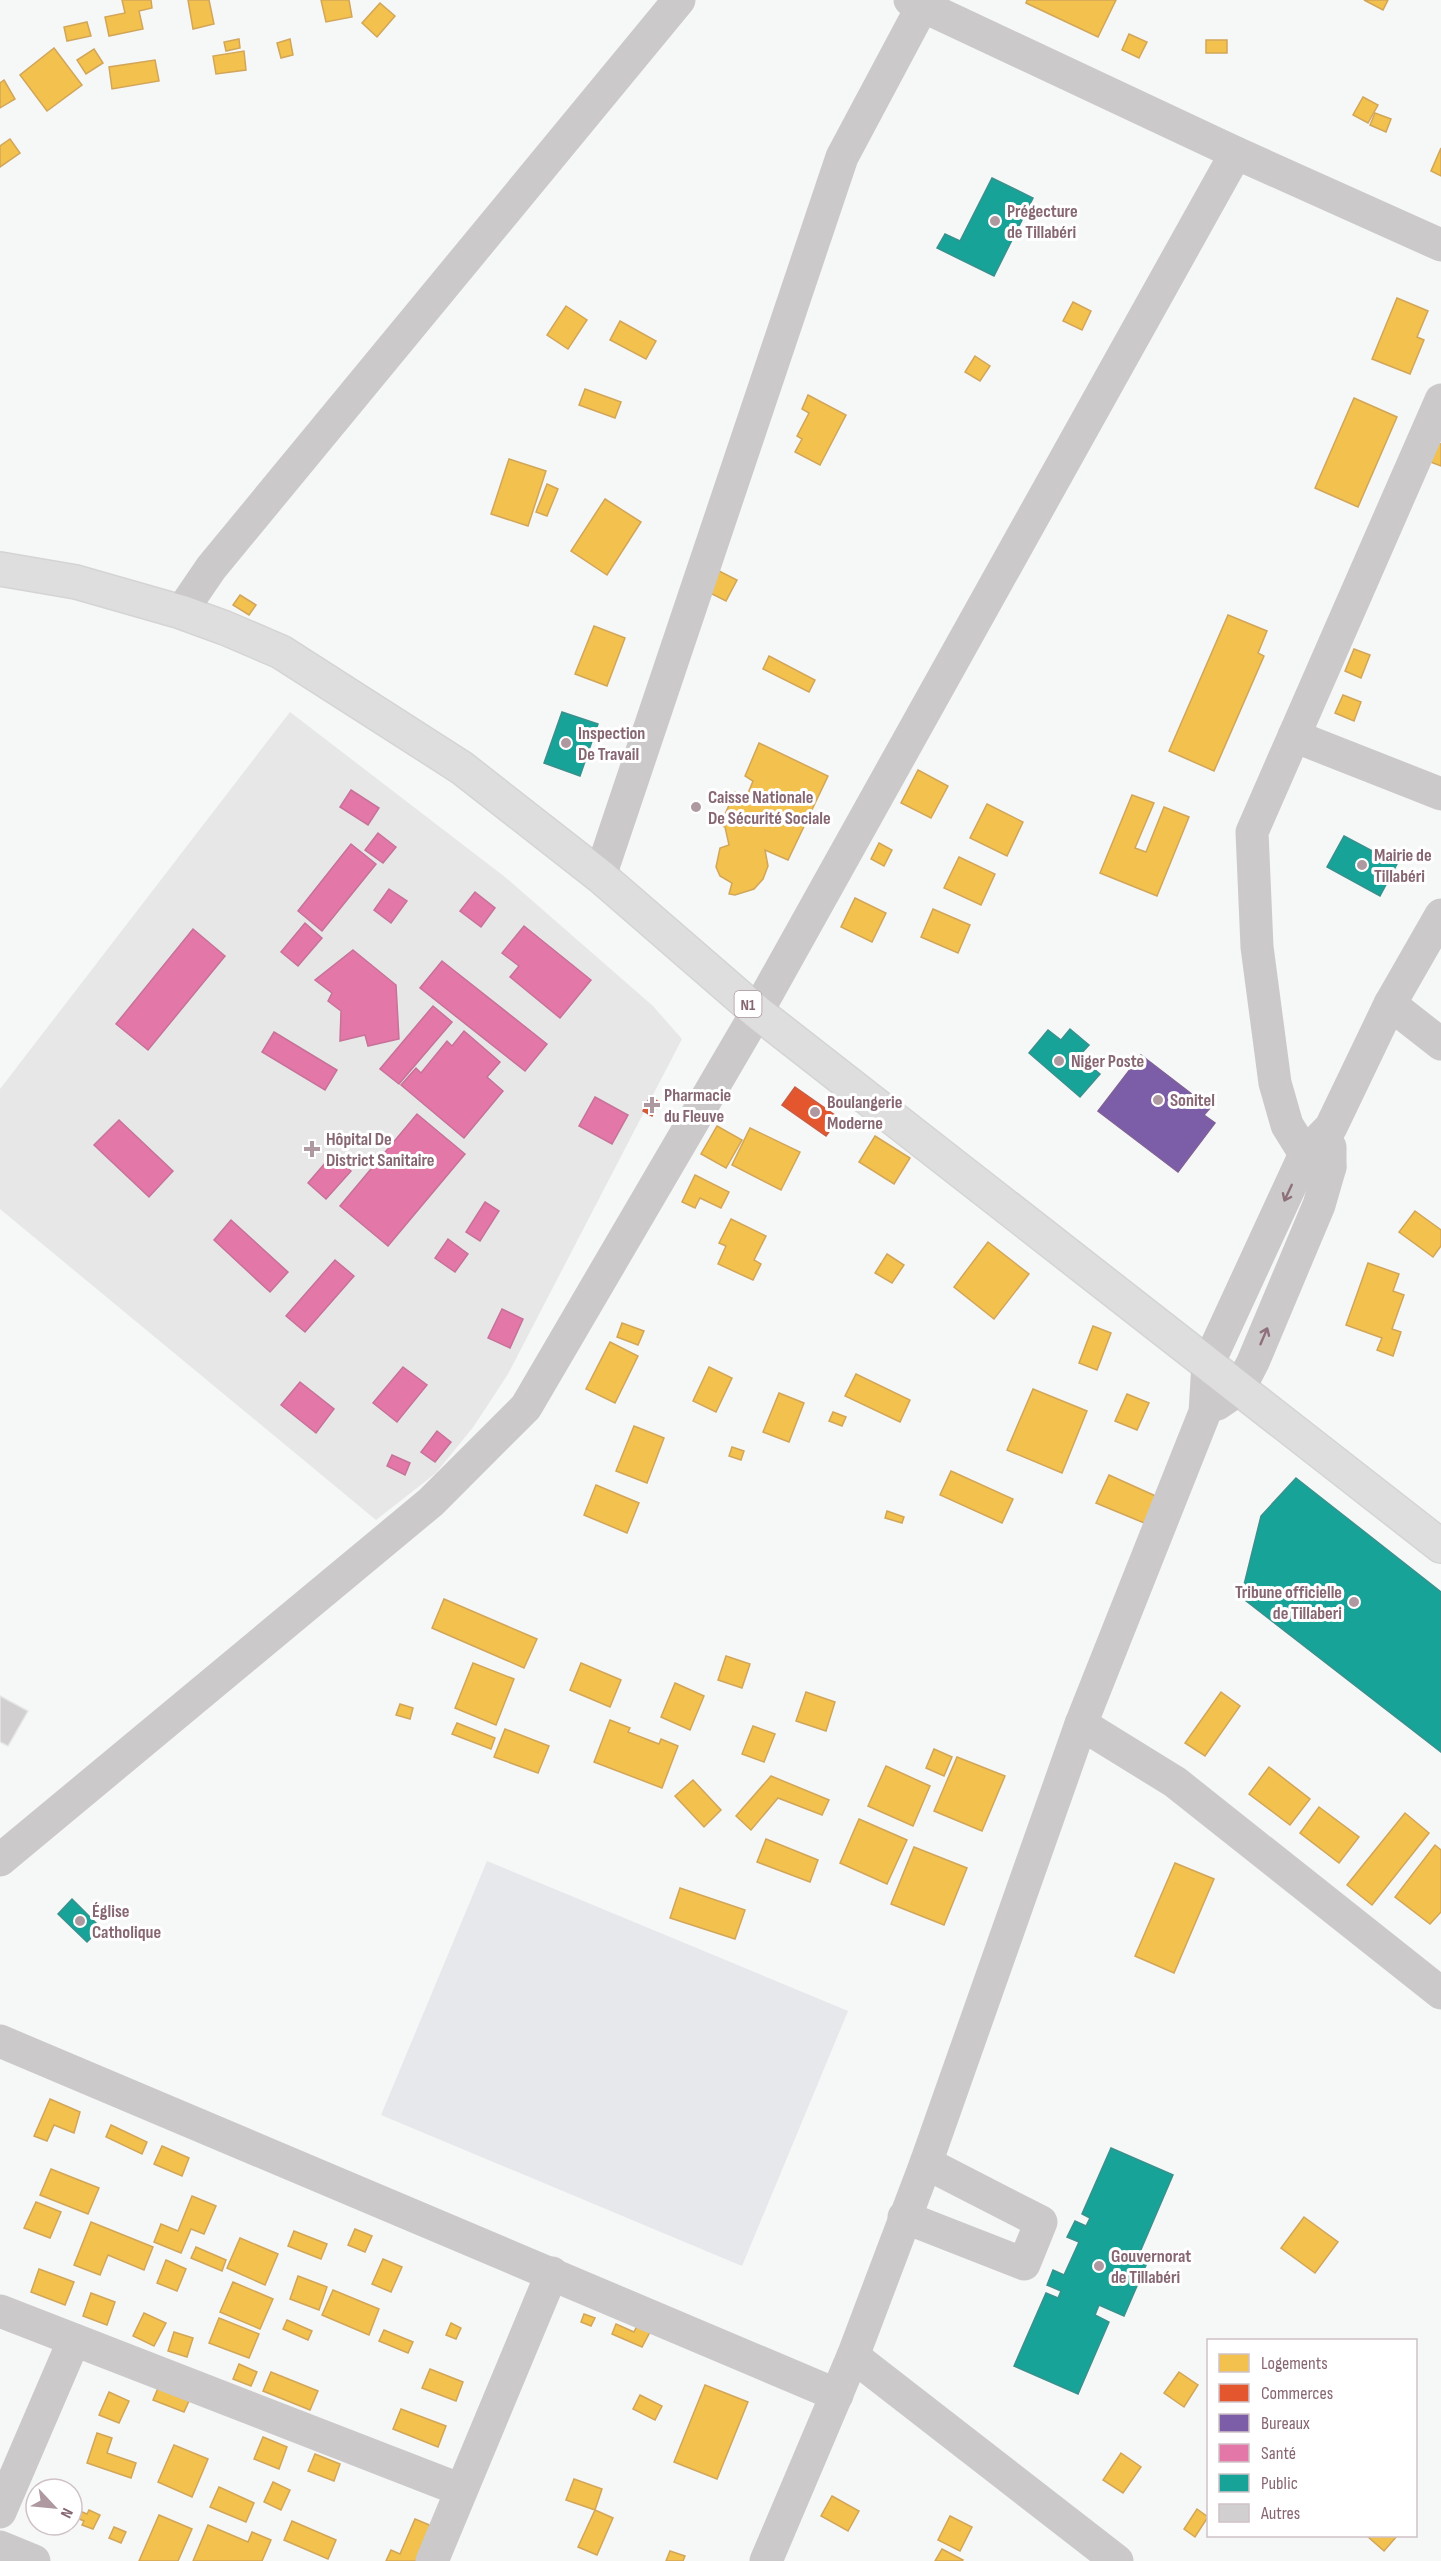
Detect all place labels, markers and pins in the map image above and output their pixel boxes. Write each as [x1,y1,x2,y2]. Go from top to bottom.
place label: Prégecture de Tillabéri [1007,201,1078,243]
marker: Prégecture de Tillabéri [988,214,1002,228]
place label: Inspection De Travail [578,723,645,765]
marker: Inspection De Travail [559,736,573,750]
place label: Caisse Nationale De Sécurité Sociale [708,787,831,829]
marker: Caisse Nationale De Sécurité Sociale [689,800,703,814]
place label: Mairie de Tillabéri [1374,845,1432,887]
marker: Mairie de Tillabéri [1355,858,1369,872]
place label: Niger Poste [1071,1051,1144,1072]
marker: Niger Poste [1052,1054,1066,1068]
place label: Pharmacie du Fleuve [664,1085,731,1127]
place label: Sonitel [1170,1090,1215,1111]
place label: Boulangerie Moderne [827,1092,902,1134]
marker: Sonitel [1151,1093,1165,1107]
marker: Pharmacie du Fleuve [645,1098,659,1112]
marker: Boulangerie Moderne [808,1105,822,1119]
place label: Hôpital De District Sanitaire [326,1129,434,1171]
marker: Hôpital De District Sanitaire [303,1140,321,1158]
place label: Tribune officielle de Tillaberi [1235,1582,1342,1624]
marker: Tribune officielle de Tillaberi [1347,1595,1361,1609]
place label: Église Catholique [92,1901,161,1943]
marker: Église Catholique [73,1914,87,1928]
place label: Gouvernorat de Tillabéri [1111,2246,1191,2288]
marker: Gouvernorat de Tillabéri [1092,2259,1106,2273]

